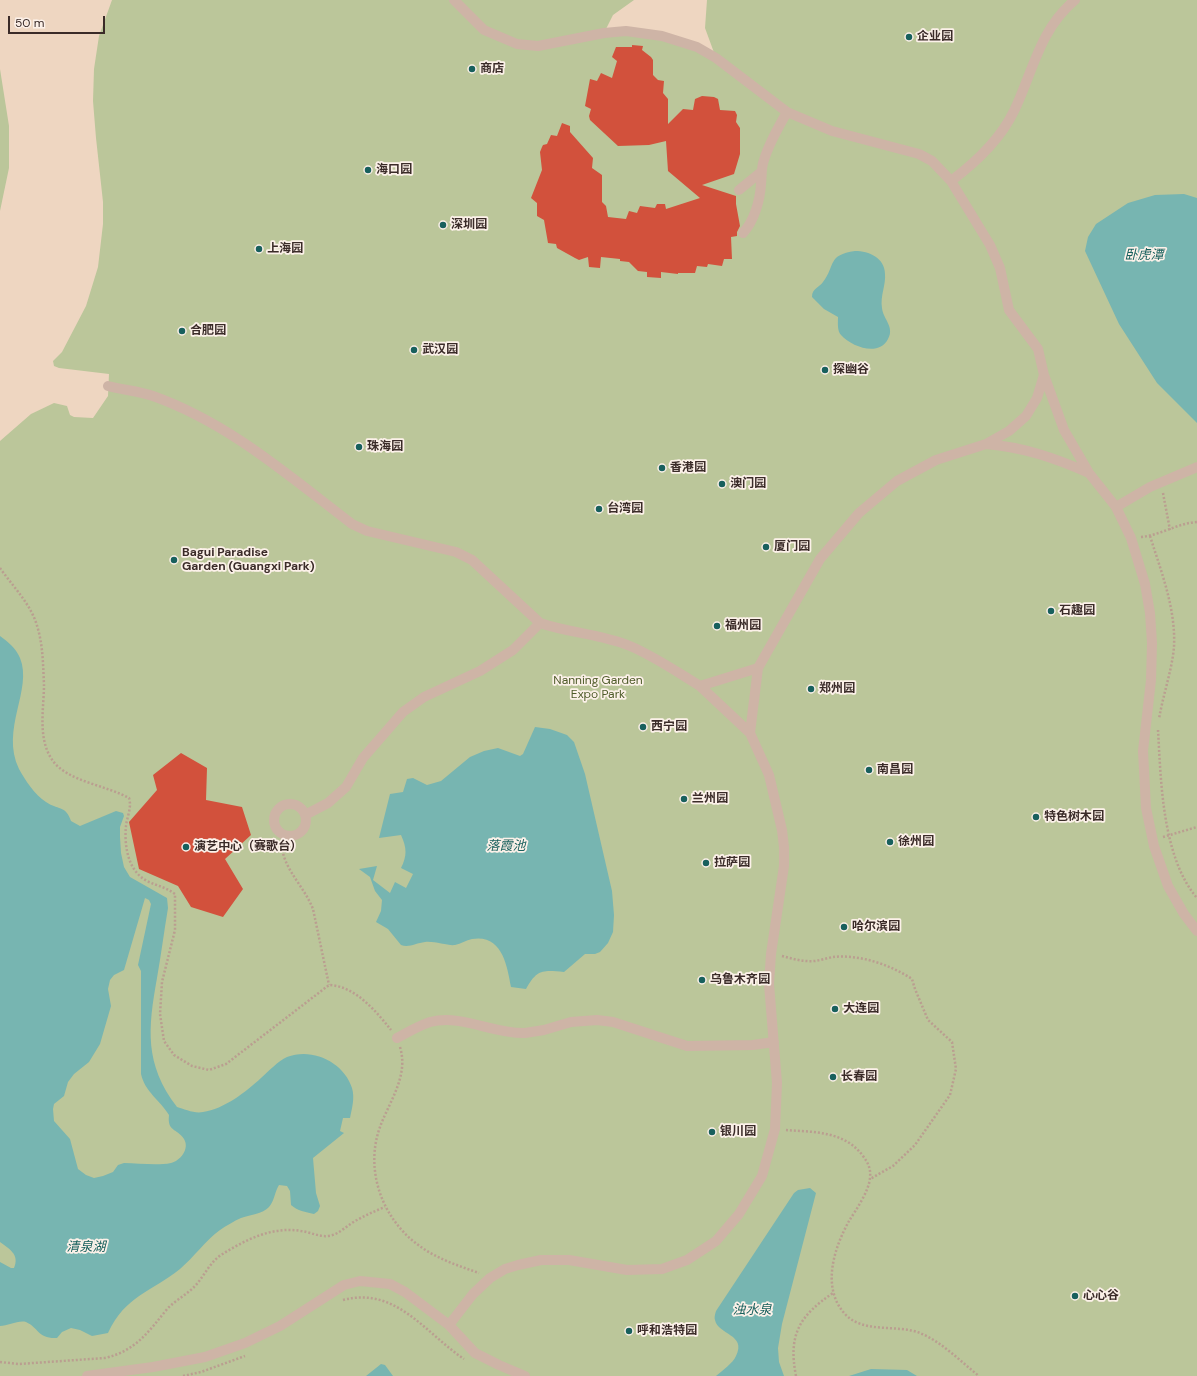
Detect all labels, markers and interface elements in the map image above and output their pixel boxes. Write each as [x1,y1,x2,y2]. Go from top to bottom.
scale bar [10,8,107,34]
text: 50 m [15,15,44,31]
place label: 企业园 [917,30,953,44]
marker: 企业园 [904,32,914,42]
place label: 商店 [480,62,504,76]
marker: 商店 [467,64,477,74]
place label: 海口园 [376,163,412,177]
marker: 海口园 [363,165,373,175]
place label: 深圳园 [451,218,487,232]
marker: 深圳园 [438,220,448,230]
place label: 上海园 [267,242,303,256]
marker: 上海园 [254,244,264,254]
water label: 卧虎潭 [1125,248,1163,264]
place label: 合肥园 [190,324,226,338]
marker: 合肥园 [177,326,187,336]
place label: 武汉园 [422,343,458,357]
marker: 武汉园 [409,345,419,355]
place label: 探幽谷 [833,363,869,377]
marker: 探幽谷 [820,365,830,375]
place label: 珠海园 [367,440,403,454]
marker: 珠海园 [354,442,364,452]
place label: 香港园 [670,461,706,475]
marker: 香港园 [657,463,667,473]
place label: 澳门园 [730,477,766,491]
marker: 澳门园 [717,479,727,489]
place label: 台湾园 [607,502,643,516]
marker: 台湾园 [594,504,604,514]
place label: 厦门园 [774,540,810,554]
marker: 厦门园 [761,542,771,552]
place label: Bagui Paradise Garden (Guangxi Park) [182,546,315,574]
marker: Bagui Paradise Garden (Guangxi Park) [169,555,179,565]
place label: 石趣园 [1059,604,1095,618]
marker: 石趣园 [1046,606,1056,616]
place label: 福州园 [725,619,761,633]
marker: 福州园 [712,621,722,631]
park label: Nanning Garden Expo Park [553,674,643,702]
place label: 郑州园 [819,682,855,696]
marker: 郑州园 [806,684,816,694]
place label: 西宁园 [651,720,687,734]
marker: 西宁园 [638,722,648,732]
place label: 南昌园 [877,763,913,777]
marker: 南昌园 [864,765,874,775]
place label: 兰州园 [692,792,728,806]
marker: 兰州园 [679,794,689,804]
place label: 特色树木园 [1044,810,1104,824]
marker: 特色树木园 [1031,812,1041,822]
place label: 徐州园 [898,835,934,849]
marker: 徐州园 [885,837,895,847]
water label: 落霞池 [487,839,525,855]
place label: 演艺中心（赛歌台） [194,840,302,854]
marker: 演艺中心（赛歌台） [181,842,191,852]
place label: 拉萨园 [714,856,750,870]
marker: 拉萨园 [701,858,711,868]
place label: 哈尔滨园 [852,920,900,934]
marker: 哈尔滨园 [839,922,849,932]
place label: 乌鲁木齐园 [710,973,770,987]
marker: 乌鲁木齐园 [697,975,707,985]
place label: 大连园 [843,1002,879,1016]
marker: 大连园 [830,1004,840,1014]
place label: 长春园 [841,1070,877,1084]
marker: 长春园 [828,1072,838,1082]
place label: 银川园 [720,1125,756,1139]
marker: 银川园 [707,1127,717,1137]
water label: 清泉湖 [67,1240,105,1256]
place label: 心心谷 [1083,1289,1119,1303]
marker: 心心谷 [1070,1291,1080,1301]
water label: 浊水泉 [733,1303,771,1319]
place label: 呼和浩特园 [637,1324,697,1338]
marker: 呼和浩特园 [624,1326,634,1336]

